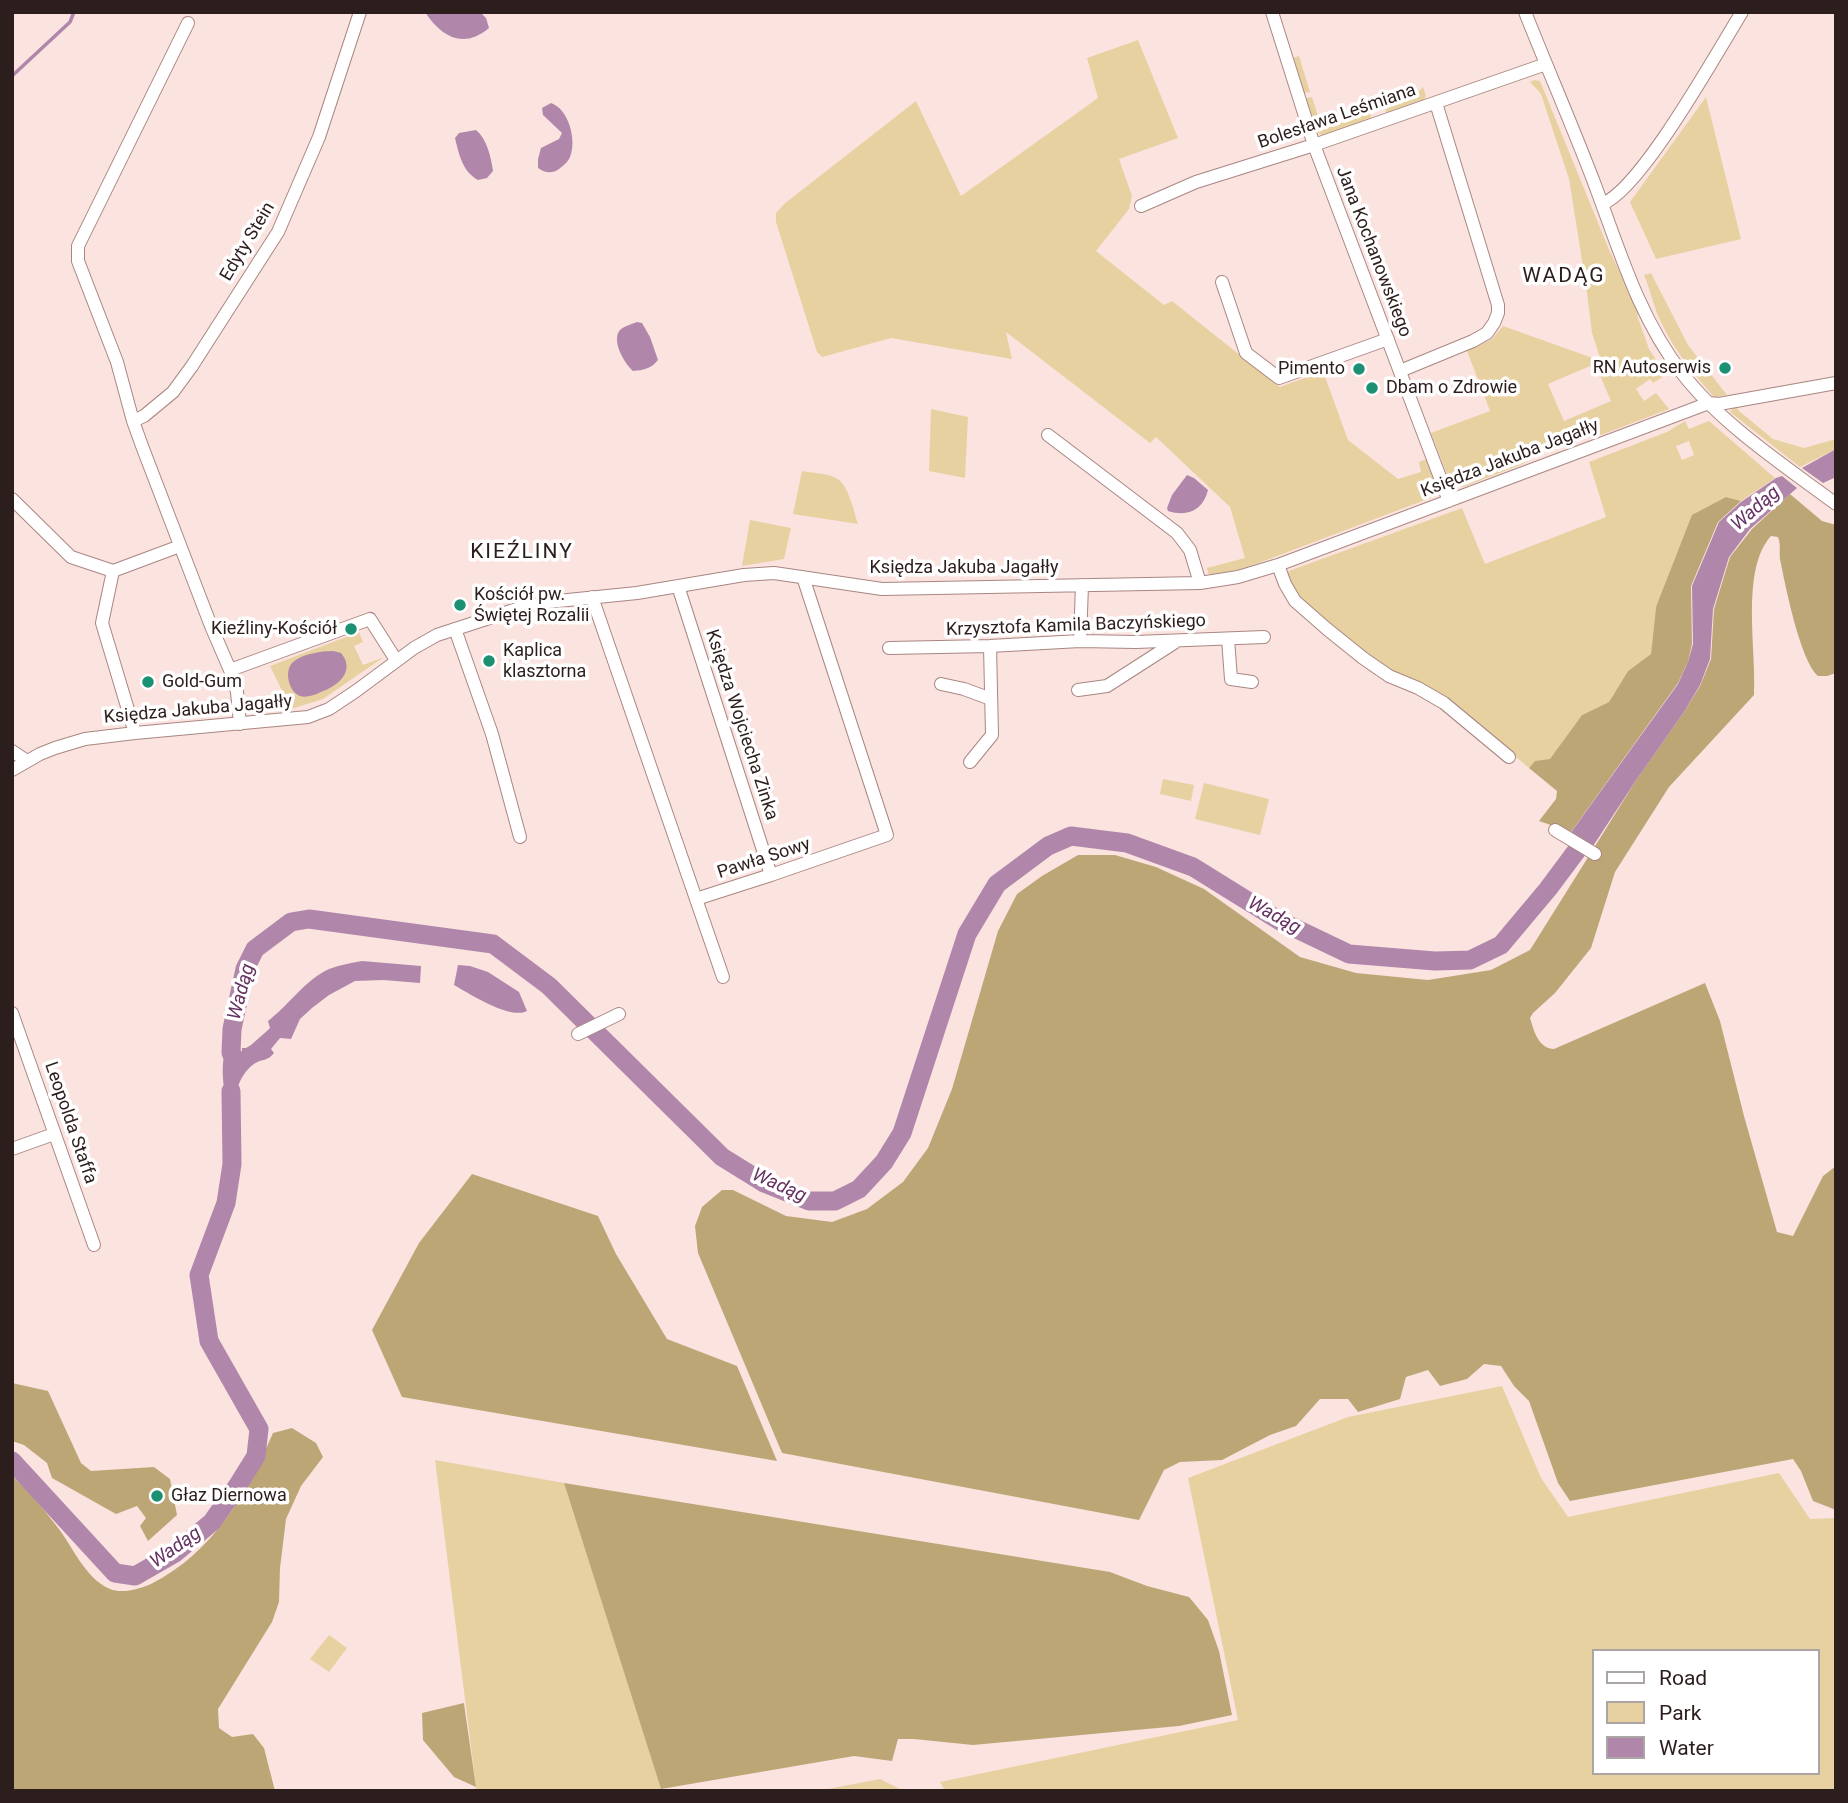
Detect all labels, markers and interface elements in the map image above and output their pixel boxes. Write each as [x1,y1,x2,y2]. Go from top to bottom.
street label: Bolesława Leśmiana [1255,80,1419,154]
street label: Jana Kochanowskiego [1331,164,1415,340]
street label: Edyty Stein [216,199,280,285]
district label: WADĄG [1523,264,1605,290]
place label: RN Autoserwis [1593,357,1711,379]
place label: Pimento [1278,358,1345,380]
marker: RN Autoserwis [1717,360,1733,376]
marker: Pimento [1351,361,1367,377]
place label: Dbam o Zdrowie [1386,377,1517,399]
marker: Dbam o Zdrowie [1364,380,1380,396]
street label: Księdza Jakuba Jagałły [1418,415,1602,503]
water label: Wadąg [1727,482,1785,536]
district label: KIEŹLINY [471,540,573,566]
street label: Księdza Jakuba Jagałły [870,557,1058,579]
place label: Kościół pw. Świętej Rozalii [474,584,589,626]
marker: Kościół pw. Świętej Rozalii [452,597,468,613]
street label: Krzysztofa Kamila Baczyńskiego [946,611,1206,641]
place label: Kieźliny-Kościół [211,618,337,640]
marker: Kieźliny-Kościół [343,621,359,637]
street label: Księdza Wojciecha Zinka [700,627,782,823]
place label: Kaplica klasztorna [503,640,586,682]
marker: Kaplica klasztorna [481,653,497,669]
place label: Gold-Gum [162,671,242,693]
marker: Gold-Gum [140,674,156,690]
street label: Księdza Jakuba Jagałły [103,691,293,729]
street label: Pawła Sowy [715,834,813,884]
water label: Wadąg [1244,892,1304,940]
water label: Wadąg [224,962,260,1022]
street label: Leopolda Staffa [39,1059,101,1187]
water label: Wadąg [748,1164,810,1208]
place label: Głaz Diernowa [171,1485,287,1507]
marker: Głaz Diernowa [149,1488,165,1504]
water label: Wadąg [146,1522,206,1574]
legend [1592,1649,1820,1775]
text: Road [1659,1666,1707,1690]
text: Park [1659,1701,1701,1725]
text: Water [1659,1736,1714,1760]

